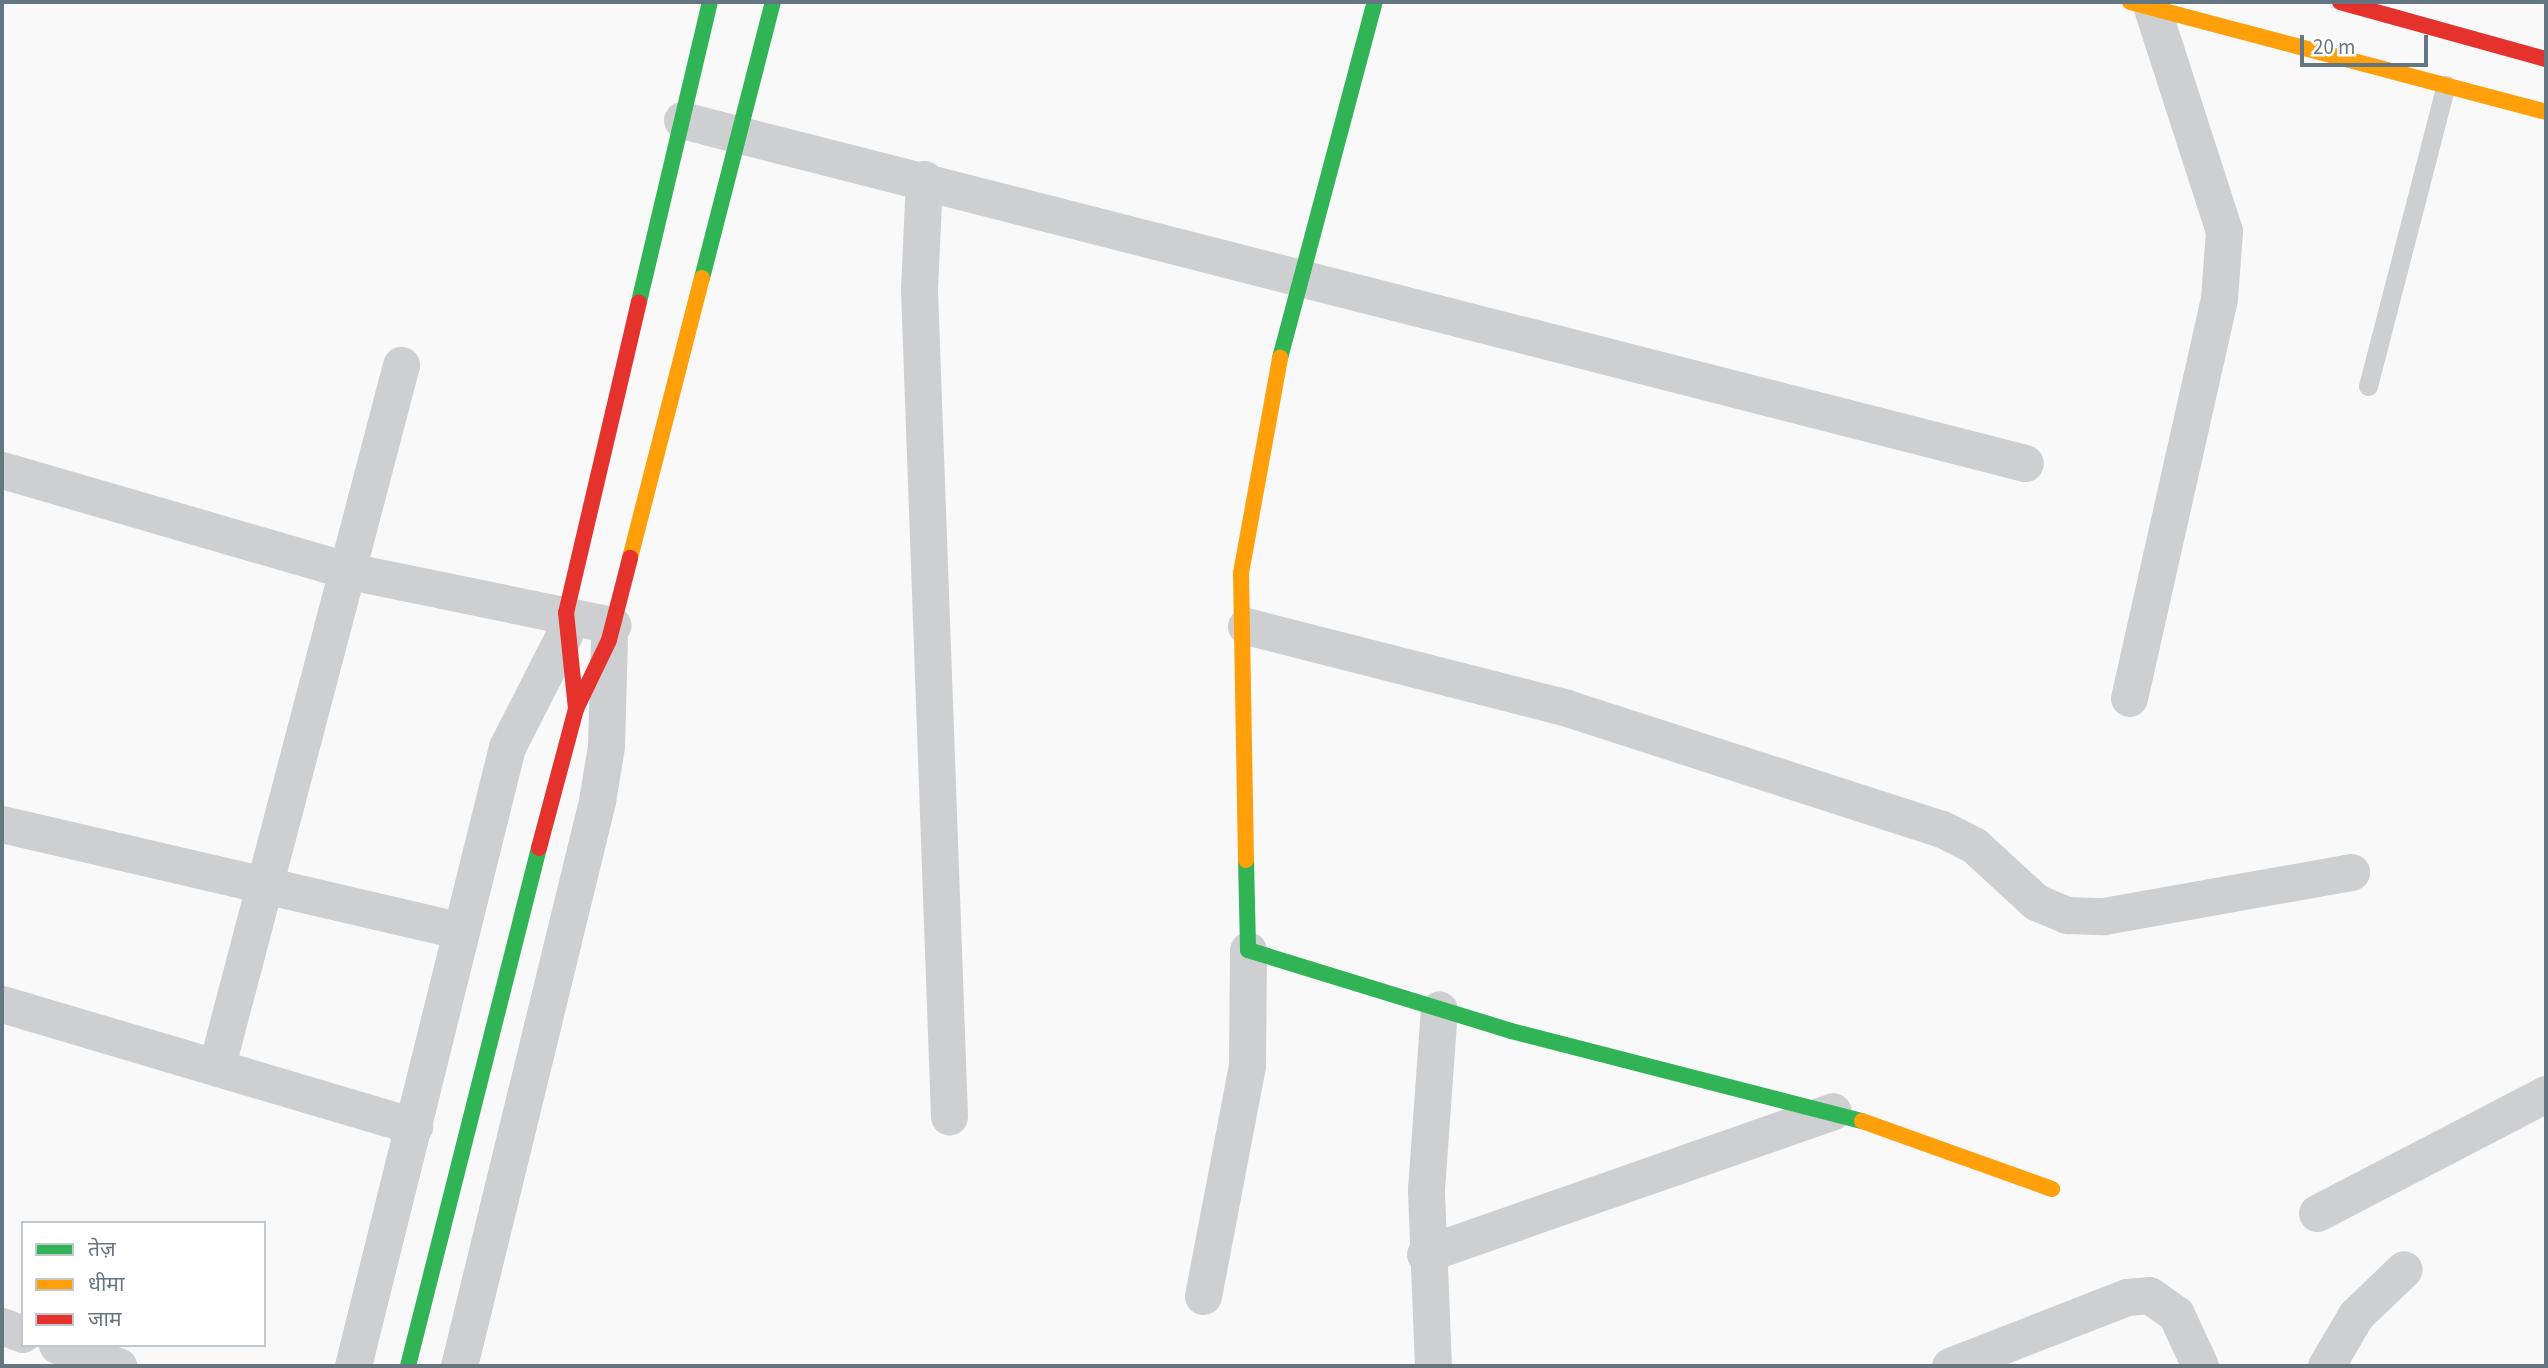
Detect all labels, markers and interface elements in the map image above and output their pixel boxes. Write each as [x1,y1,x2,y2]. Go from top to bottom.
scale bar [2303,21,2431,65]
text: 20 m [2313,32,2355,62]
legend [21,1221,266,1347]
text: तेज़ [88,1234,116,1264]
text: धीमा [88,1269,124,1299]
text: जाम [88,1304,122,1334]

